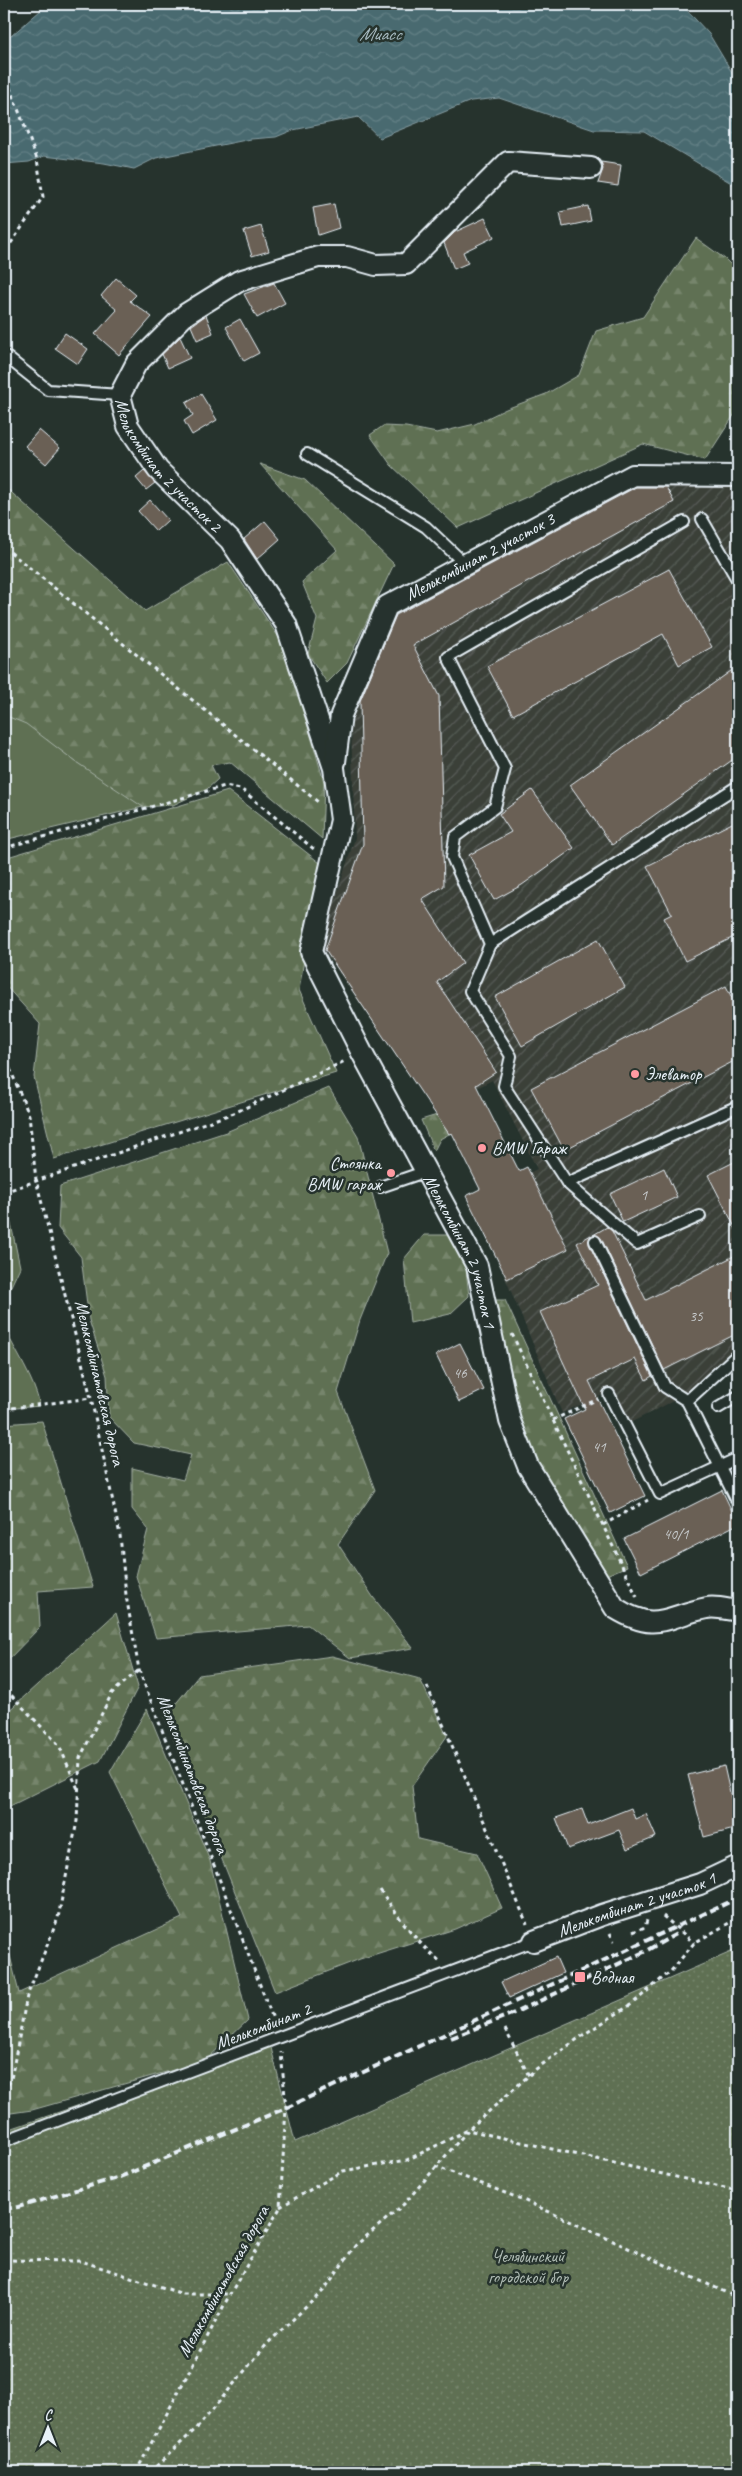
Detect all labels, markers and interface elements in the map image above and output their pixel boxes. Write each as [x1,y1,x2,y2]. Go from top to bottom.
water label: Миасс [359,22,403,46]
street label: Мелькомбинат 2 участок 2 [110,396,228,538]
street label: Мелькомбинат 2 участок 3 [402,507,560,605]
place label: Элеватор [645,1063,703,1085]
marker: Элеватор [629,1068,641,1080]
place label: BMW Гараж [492,1137,568,1159]
marker: BMW Гараж [476,1142,488,1154]
place label: Стоянка BMW гараж [307,1152,384,1195]
marker: Стоянка BMW гараж [385,1167,397,1179]
street label: Мелькомбинат 2 участок 1 [419,1170,501,1331]
house number: 1 [641,1186,649,1205]
street label: Мелькомбинатовская дорога [70,1298,130,1469]
house number: 35 [689,1307,704,1326]
house number: 46 [453,1364,468,1383]
house number: 41 [592,1438,607,1457]
house number: 40/1 [663,1525,690,1544]
street label: Мелькомбинатовская дорога [152,1691,234,1858]
street label: Мелькомбинат 2 участок 1 [554,1867,720,1942]
place label: Водная [591,1966,635,1988]
marker: Водная [573,1970,587,1984]
street label: Мелькомбинат 2 [212,1997,316,2054]
street label: Мелькомбинатовская дорога [172,2201,274,2360]
park label: Челябинский городской бор [488,2245,569,2288]
north arrow [22,2404,72,2454]
text: С [45,2407,54,2424]

